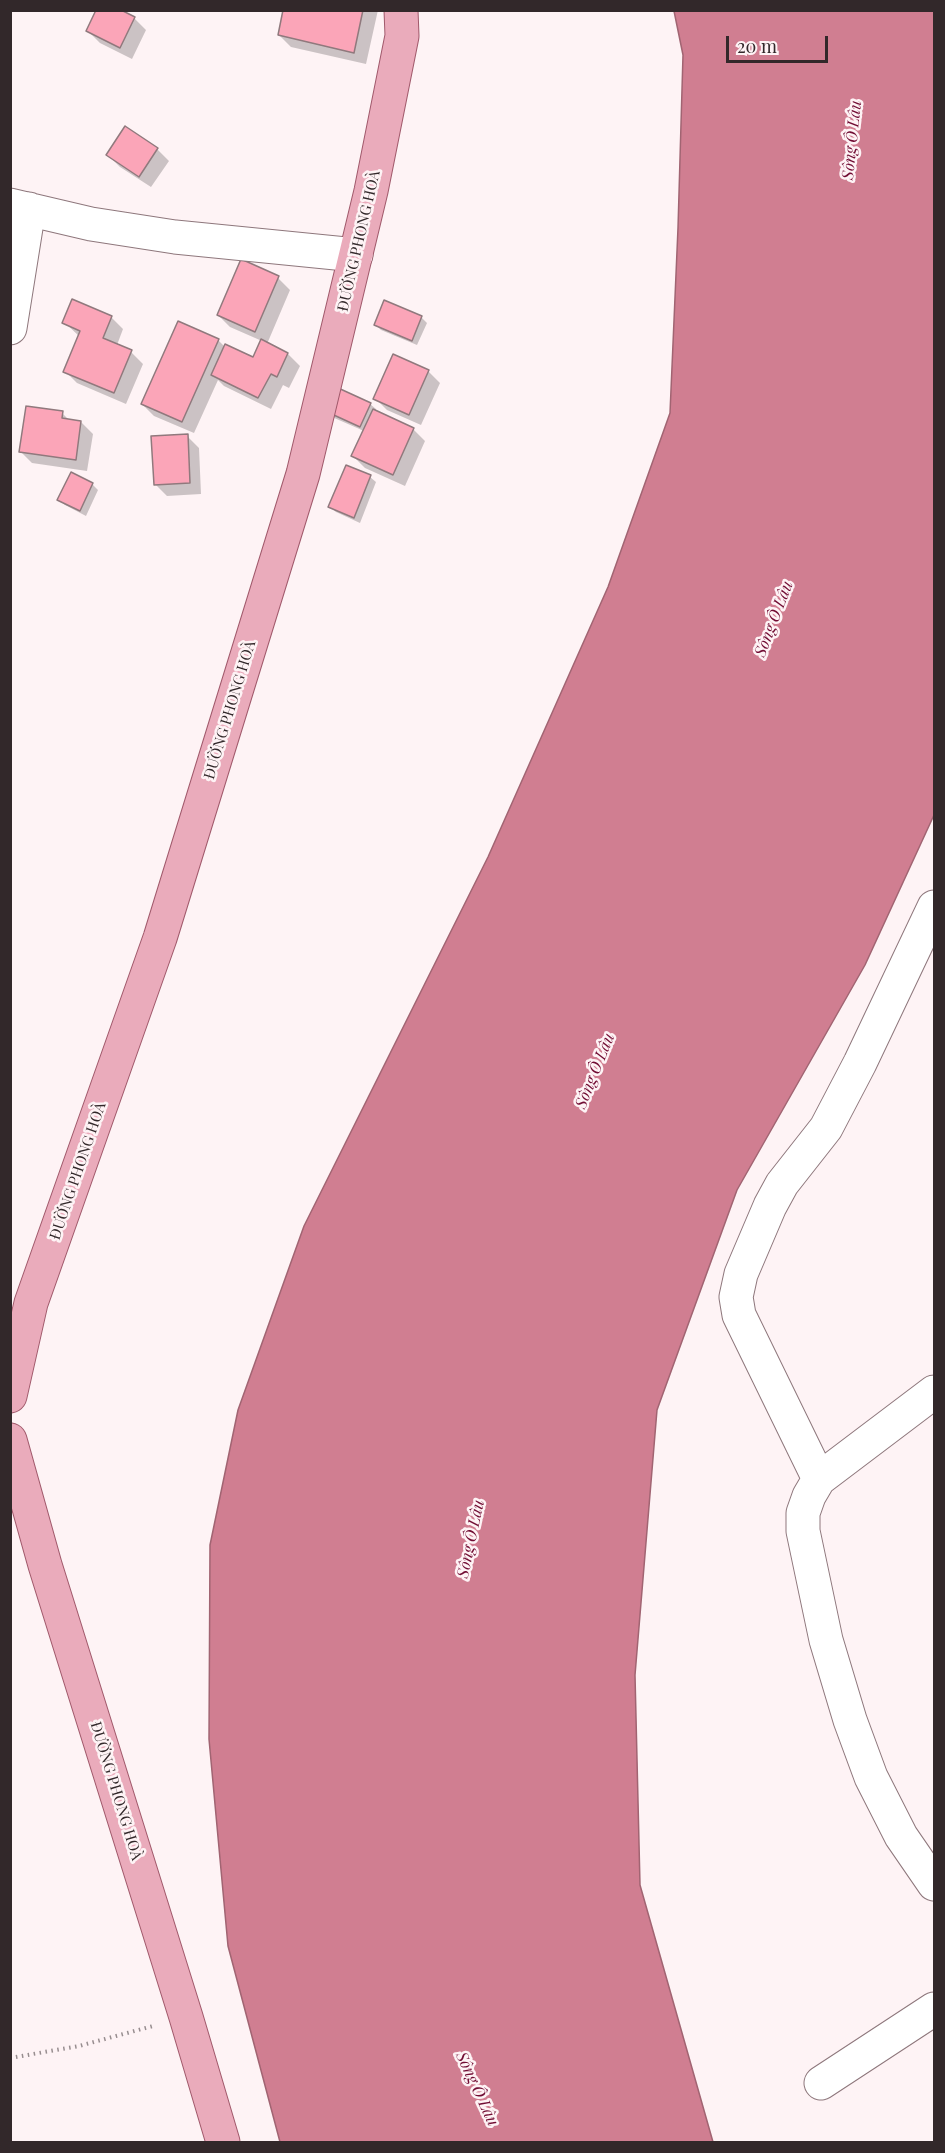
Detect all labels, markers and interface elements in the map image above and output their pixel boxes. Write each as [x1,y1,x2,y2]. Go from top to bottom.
scale bar [729,24,831,62]
text: 20 m [737,34,777,58]
water label: Sông Ô Lâu [838,99,866,181]
street label: ĐƯỜNG PHONG HOÀ [334,169,384,313]
water label: Sông Ô Lâu [751,578,797,660]
street label: ĐƯỜNG PHONG HOÀ [200,638,260,782]
water label: Sông Ô Lâu [571,1030,619,1112]
street label: ĐƯỜNG PHONG HOÀ [46,1100,110,1242]
water label: Sông Ô Lâu [453,1498,489,1580]
street label: ĐƯỜNG PHONG HOÀ [86,1719,146,1863]
water label: Sông Ô Lâu [451,2049,503,2129]

